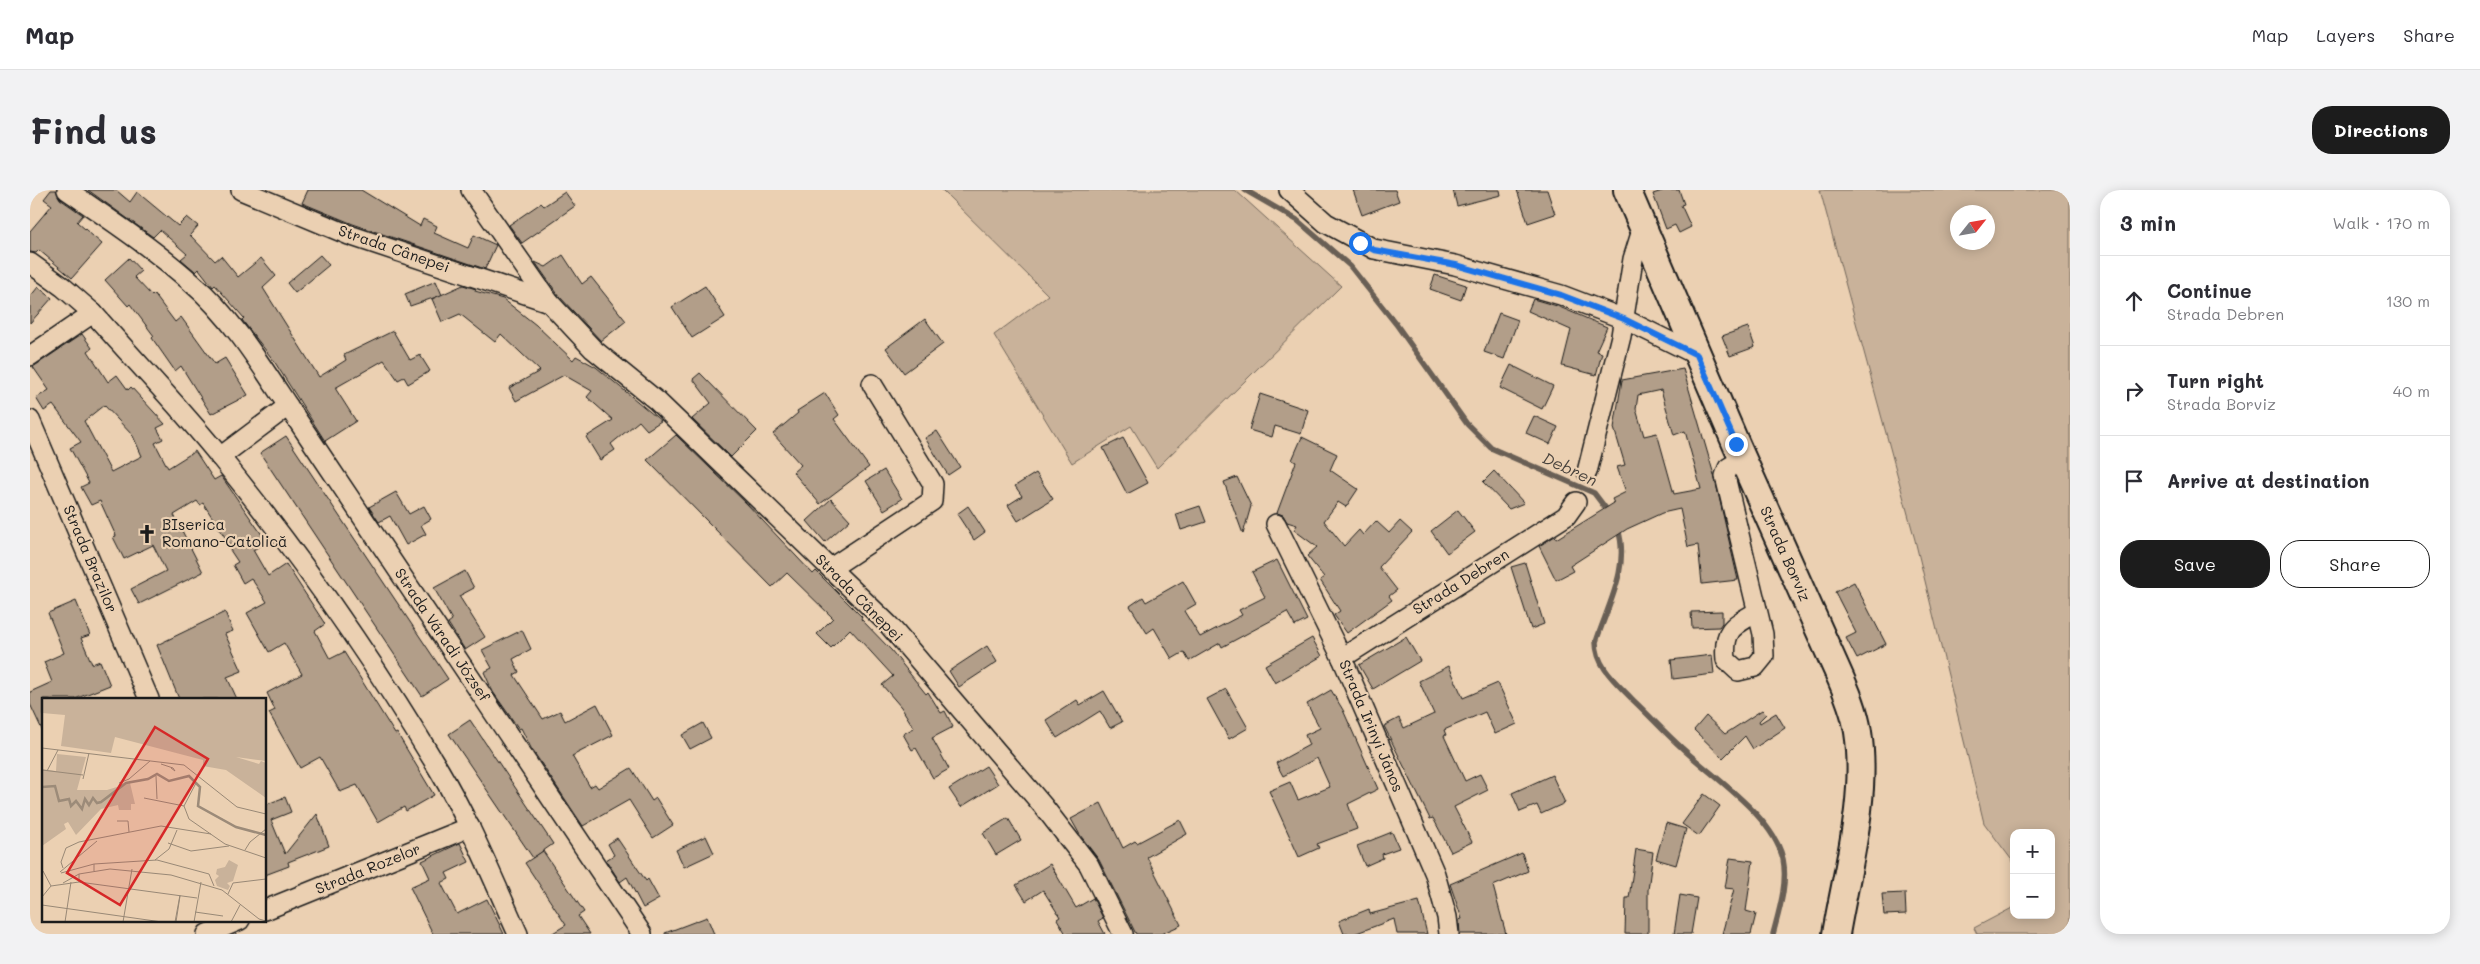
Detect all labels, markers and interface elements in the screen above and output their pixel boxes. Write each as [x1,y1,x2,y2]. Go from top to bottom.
text: Map [25,19,74,50]
text: Map [2252,23,2288,47]
text: Layers [2316,23,2375,47]
text: Share [2403,23,2455,47]
button: Directions [2312,106,2450,154]
text: Find us [30,107,157,153]
north arrow [1950,205,1995,250]
text: 3 min [2120,209,2176,236]
text: Walk · 170 m [2332,212,2430,233]
street label: Strada Cânepei [336,220,453,276]
route start [1349,232,1372,255]
text: Continue [2167,278,2252,303]
icon: ahead [2120,287,2148,315]
text: 130 m [2386,290,2430,311]
text: Strada Debren [2167,303,2284,324]
text: Turn right [2167,368,2264,393]
icon: right [2120,377,2148,405]
text: 40 m [2393,380,2430,401]
text: Strada Borviz [2167,393,2276,414]
route end [1725,433,1748,456]
water label: Debren [1540,447,1601,490]
icon: arrive [2120,467,2148,495]
text: Arrive at destination [2167,468,2370,493]
street label: Strada Brazilor [59,502,123,615]
street label: Strada Borviz [1756,503,1816,604]
place label: BIserica Romano-Catolică [162,514,287,551]
church icon: BIserica Romano-Catolică [136,523,158,545]
button: Save [2120,540,2270,588]
button: Share [2280,540,2430,588]
street label: Strada Debren [1409,544,1512,619]
street label: Strada Cânepei [811,549,908,646]
street label: Strada Váradi József [391,564,496,706]
street label: Strada Irinyi János [1335,656,1409,795]
inset map [42,698,266,922]
map controls [2010,829,2055,919]
button: + [2010,829,2055,874]
street label: Strada Rozelor [312,838,423,898]
button: − [2010,874,2055,919]

